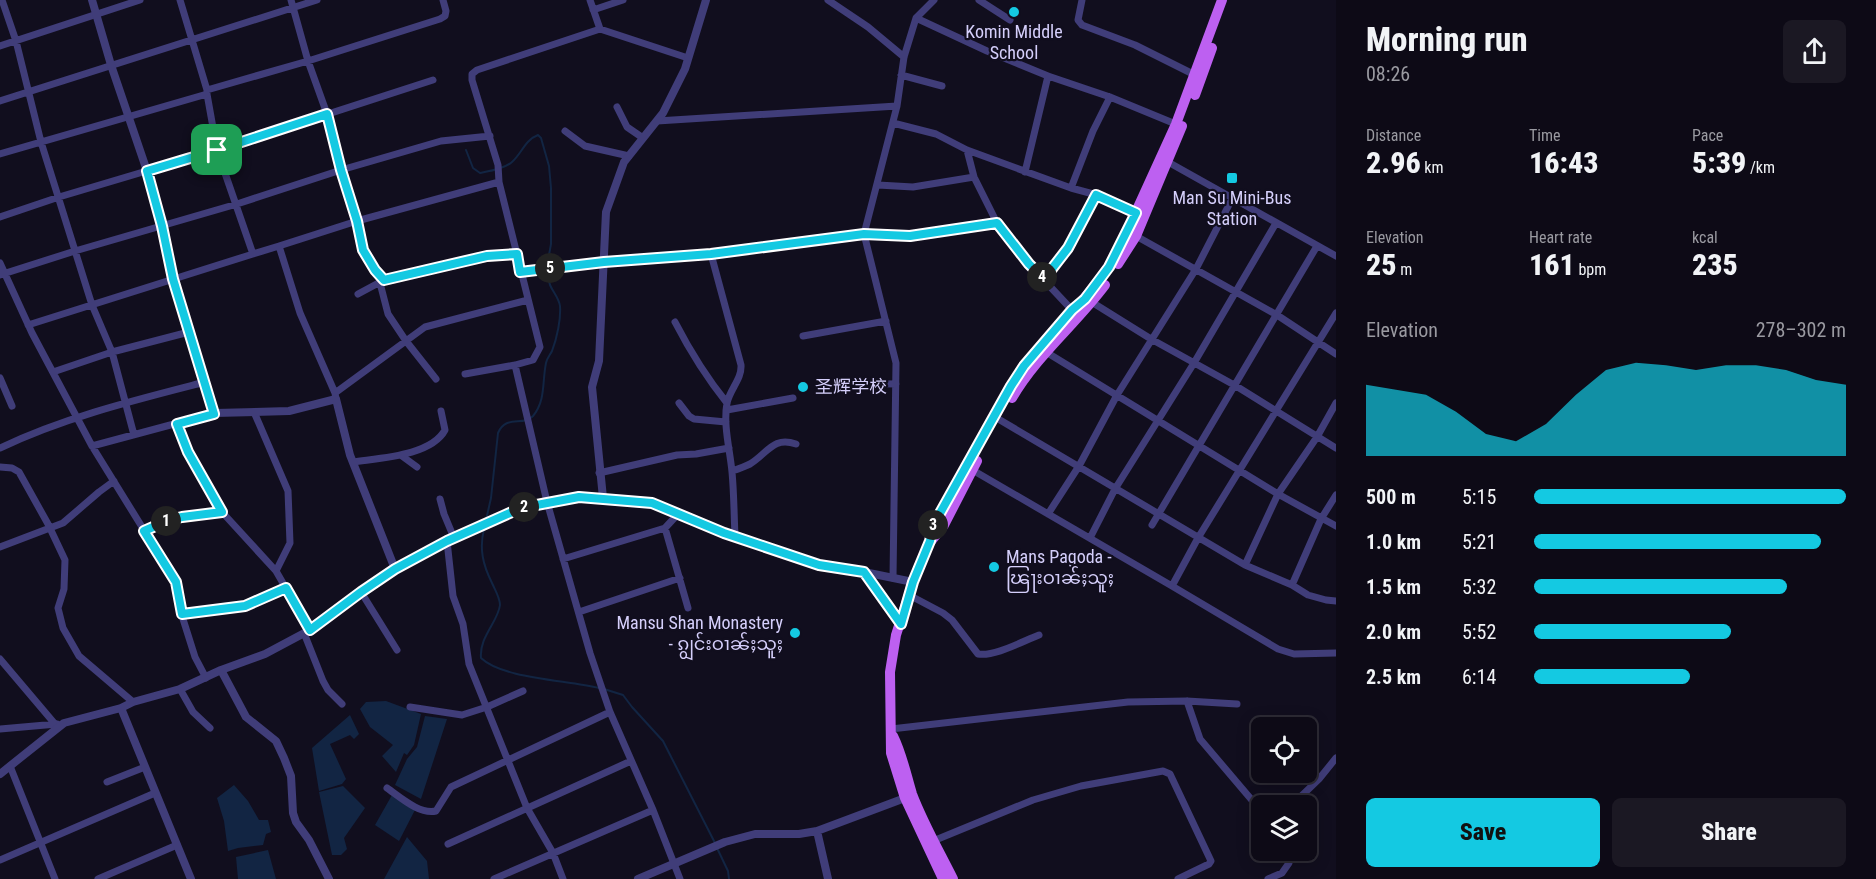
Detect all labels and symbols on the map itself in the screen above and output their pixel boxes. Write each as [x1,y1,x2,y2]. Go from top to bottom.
marker: Komin Middle School [1007,5,1021,19]
place label: Komin Middle School [965,21,1063,63]
pin [191,124,242,175]
marker: Man Su Mini-Bus Station [1225,171,1239,185]
place label: Man Su Mini-Bus Station [1172,187,1292,229]
pin: 5 [535,253,565,283]
pin: 4 [1027,262,1057,292]
place label: 圣辉学校 [815,376,887,397]
marker: 圣辉学校 [796,380,810,394]
pin: 2 [509,492,539,522]
pin: 1 [151,506,181,536]
pin: 3 [918,510,948,540]
place label: Mans Pagoda - ၽြႃးဝၢၼ်ႈသူႈ [1006,546,1114,593]
marker: Mans Pagoda - ၽြႃးဝၢၼ်ႈသူႈ [987,560,1001,574]
place label: Mansu Shan Monastery - ၵျွင်းဝၢၼ်ႈသူႈ [616,612,784,661]
marker: Mansu Shan Monastery - ၵျွင်းဝၢၼ်ႈသူႈ [788,626,802,640]

